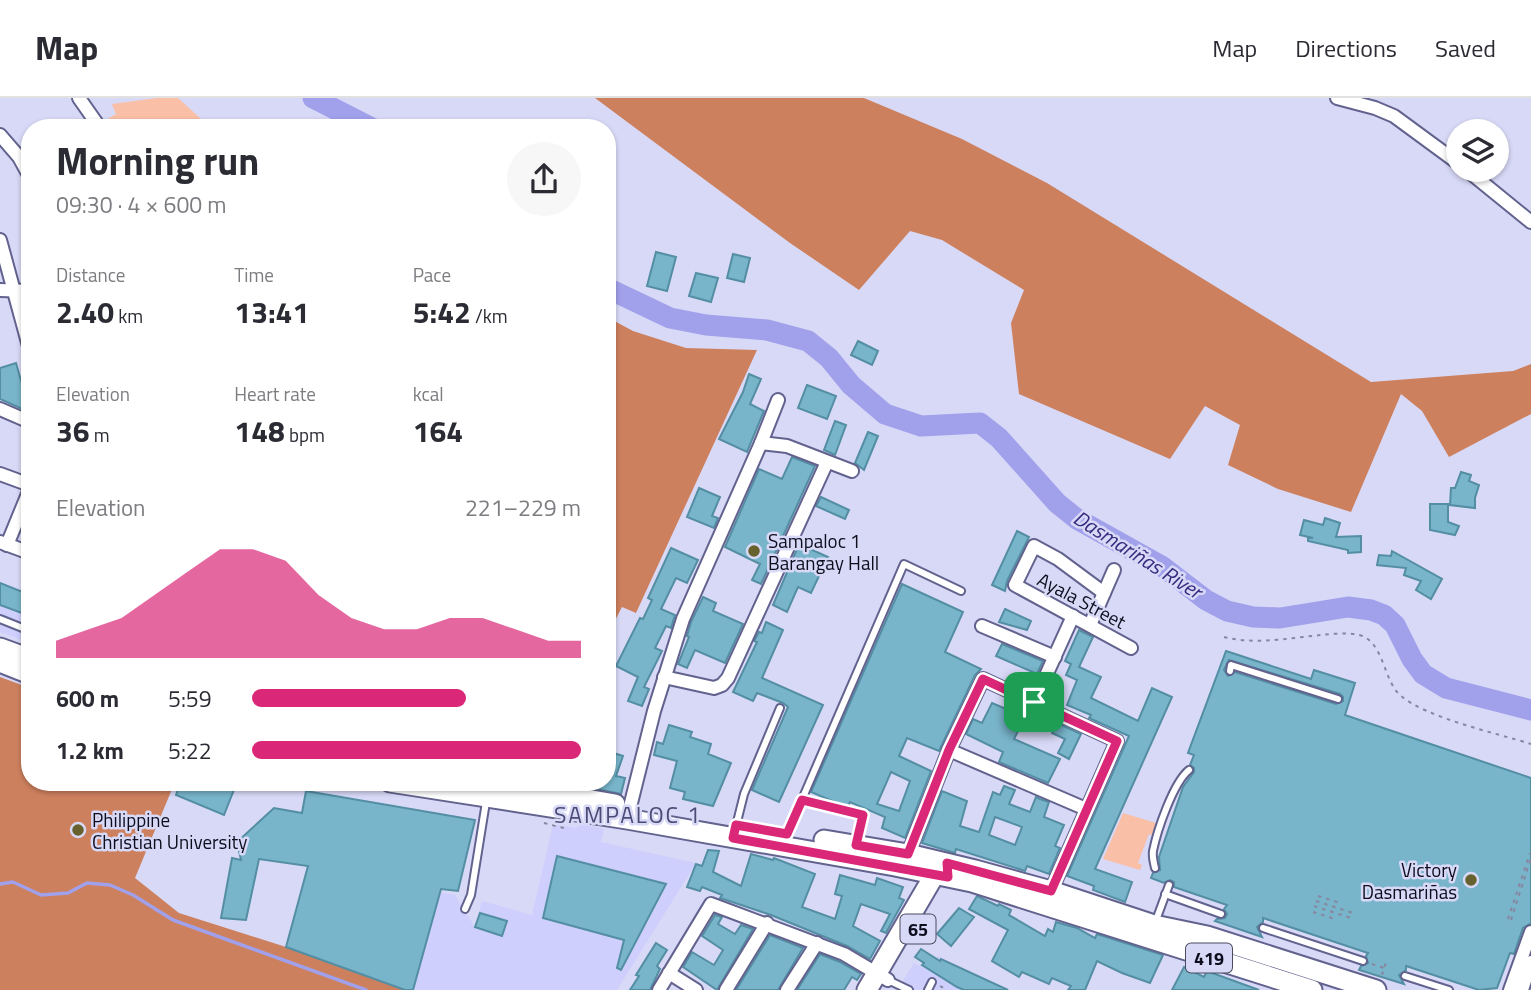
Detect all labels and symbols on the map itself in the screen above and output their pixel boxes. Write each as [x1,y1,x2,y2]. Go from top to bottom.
water label: Dasmariñas River [1067,502,1211,608]
place label: Sampaloc 1 Barangay Hall [768,526,879,577]
marker: Sampaloc 1 Barangay Hall [746,543,762,559]
street label: Ayala Street [1033,565,1132,636]
pin [1004,672,1064,732]
district label: SAMPALOC 1 [554,797,702,832]
place label: Philippine Christian University [92,805,247,856]
marker: Philippine Christian University [70,822,86,838]
place label: Victory Dasmariñas [1362,855,1457,906]
marker: Victory Dasmariñas [1463,872,1479,888]
road number: 65 [900,914,936,944]
road number: 419 [1186,944,1232,972]

